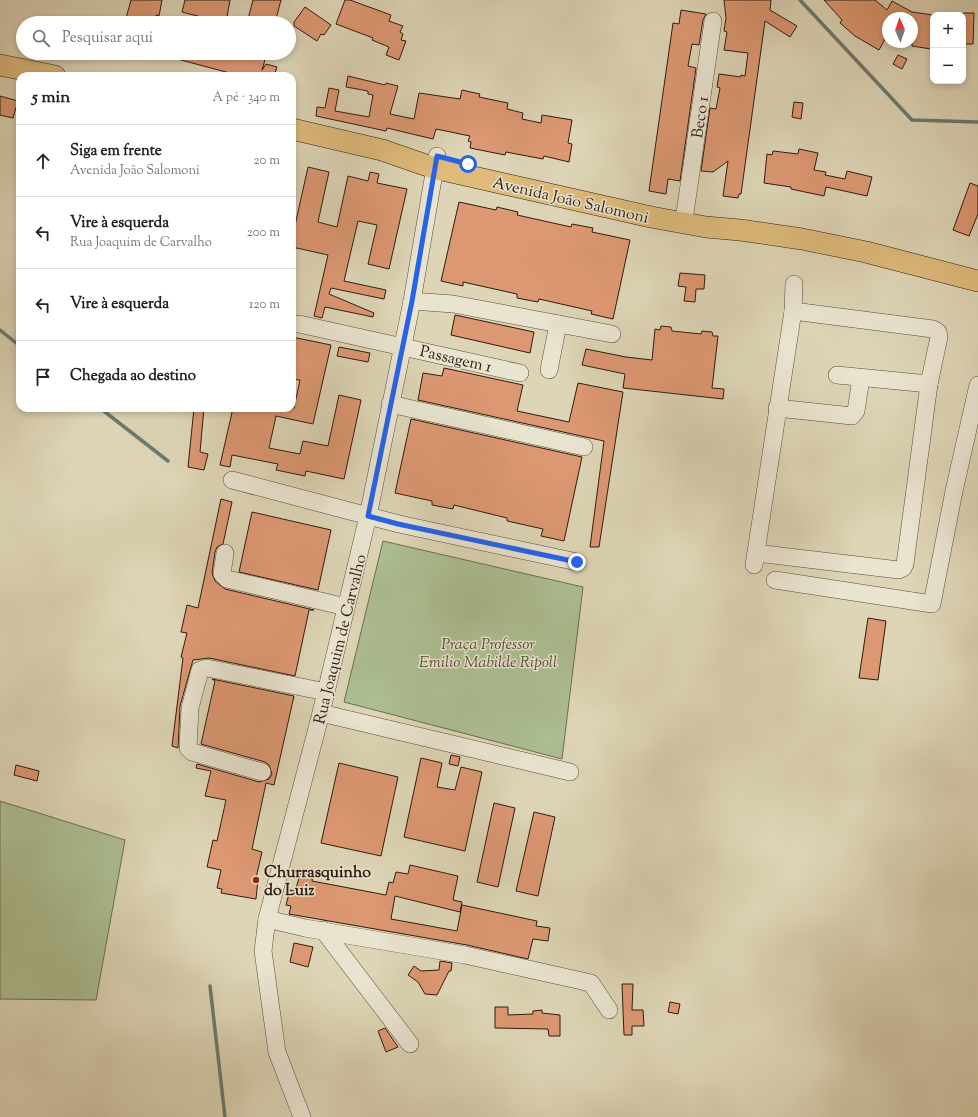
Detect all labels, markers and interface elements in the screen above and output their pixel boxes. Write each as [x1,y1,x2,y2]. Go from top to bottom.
north arrow [882,12,918,48]
map controls [930,12,966,84]
button: + [930,12,966,48]
search box [16,16,296,60]
icon: search [30,27,52,49]
text: Pesquisar aqui [62,28,153,49]
button: − [930,48,966,84]
text: 5 min [32,86,70,110]
text: A pé · 340 m [213,89,280,107]
street label: Beco 1 [687,94,716,140]
text: Siga em frente [70,141,162,162]
icon: ahead [32,150,54,172]
text: 20 m [254,152,280,170]
route start [459,155,477,173]
text: Avenida João Salomoni [70,162,200,180]
street label: Avenida João Salomoni [490,172,651,231]
text: Vire à esquerda [70,213,169,234]
icon: left [32,222,54,244]
text: 200 m [247,224,280,242]
text: Rua Joaquim de Carvalho [70,234,212,252]
icon: left [32,294,54,316]
text: Vire à esquerda [70,294,169,315]
text: 120 m [249,296,280,314]
street label: Passagem 1 [417,341,494,380]
icon: arrive [32,366,54,388]
text: Chegada ao destino [70,366,196,387]
street label: Rua Joaquim de Carvalho [309,552,374,727]
route end [568,553,586,571]
park label: Praça Professor Emilio Mabilde Ripoll [419,634,557,675]
place label: Churrasquinho do Luiz [264,862,371,903]
marker: Churrasquinho do Luiz [251,875,261,885]

